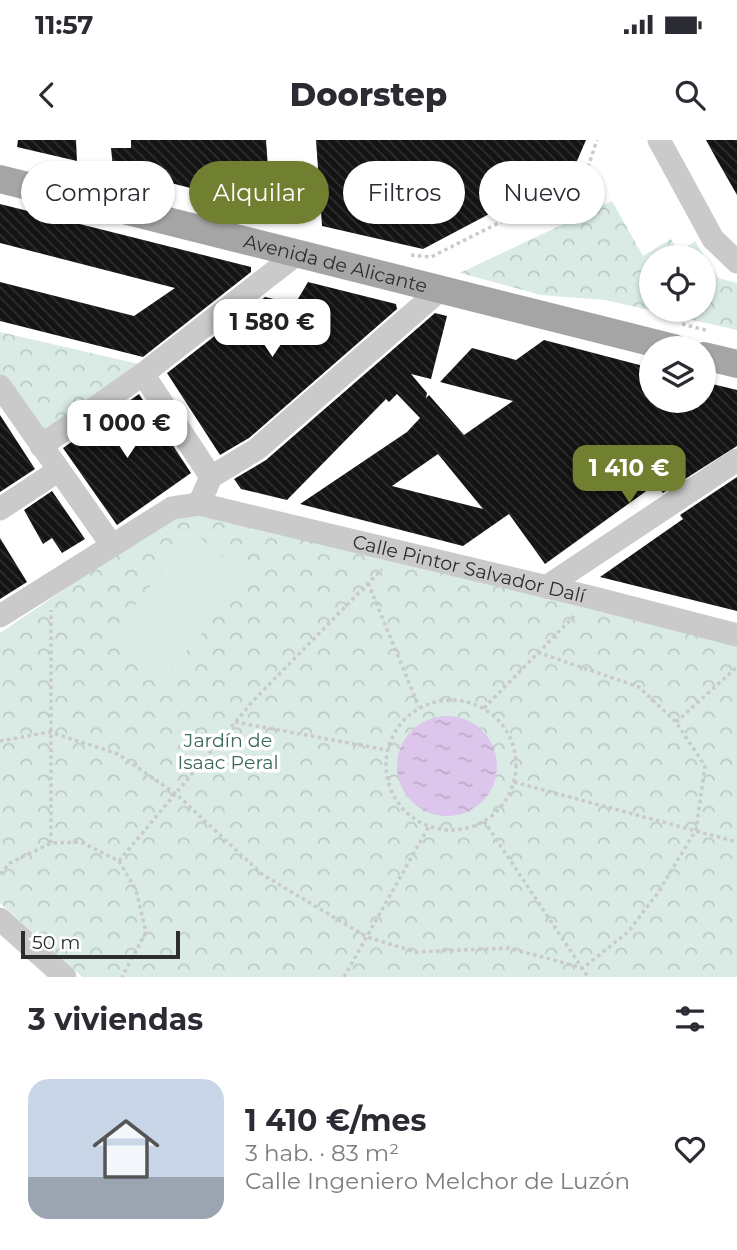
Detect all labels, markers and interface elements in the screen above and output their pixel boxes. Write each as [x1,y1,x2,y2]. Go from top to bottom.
text: 11:57 [35,9,93,41]
text: Doorstep [290,75,447,114]
icon: back [28,76,66,114]
icon: search [671,76,709,114]
chip: Comprar [21,161,175,224]
chip: Alquilar [189,161,329,224]
chip: Filtros [343,161,465,224]
chip: Nuevo [479,161,605,224]
street label: Avenida de Alicante [241,229,430,297]
map controls [639,245,716,413]
button: locate [639,245,716,322]
pin: 1 580 € [207,300,337,359]
text: 1 580 € [229,308,315,336]
button: layers [639,336,716,413]
pin: 1 000 € [62,400,192,460]
text: 1 000 € [83,409,171,437]
pin: 1 410 € [564,446,694,505]
text: 1 410 € [589,454,669,482]
street label: Calle Pintor Salvador Dalí [350,529,589,607]
park label: Jardín de Isaac Peral [177,729,279,774]
scale bar [21,928,180,960]
text: 50 m [32,931,80,954]
icon: filters [671,1000,709,1038]
text: 3 viviendas [28,1001,203,1038]
text: 1 410 €/mes [245,1102,426,1139]
icon: home [84,1107,168,1191]
icon: heart [671,1130,709,1168]
text: 3 hab. · 83 m² [245,1139,399,1167]
text: Calle Ingeniero Melchor de Luzón [245,1167,630,1195]

